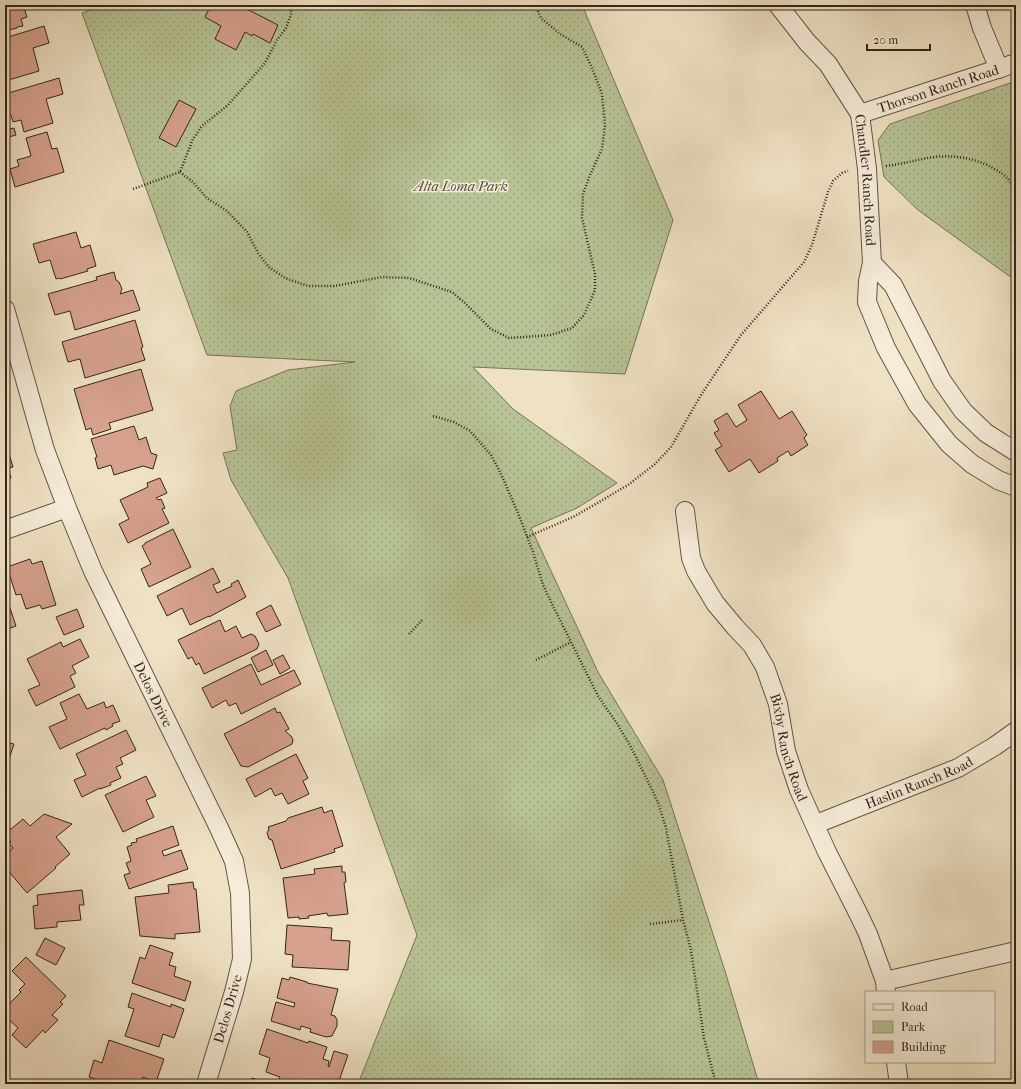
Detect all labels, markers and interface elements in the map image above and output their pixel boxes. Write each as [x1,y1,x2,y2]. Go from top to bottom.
scale bar [867,26,930,52]
text: 20 m [873,33,898,47]
street label: Thorson Ranch Road [875,61,1001,116]
street label: Chandler Ranch Road [852,113,880,247]
park label: Alta Loma Park [412,178,508,195]
street label: Delos Drive [130,659,177,730]
street label: Bixby Ranch Road [766,691,812,804]
street label: Haslin Ranch Road [863,752,976,812]
street label: Delos Drive [210,973,246,1045]
legend [865,991,995,1063]
text: Road [901,1000,928,1014]
text: Park [901,1020,926,1034]
text: Building [901,1040,946,1054]

